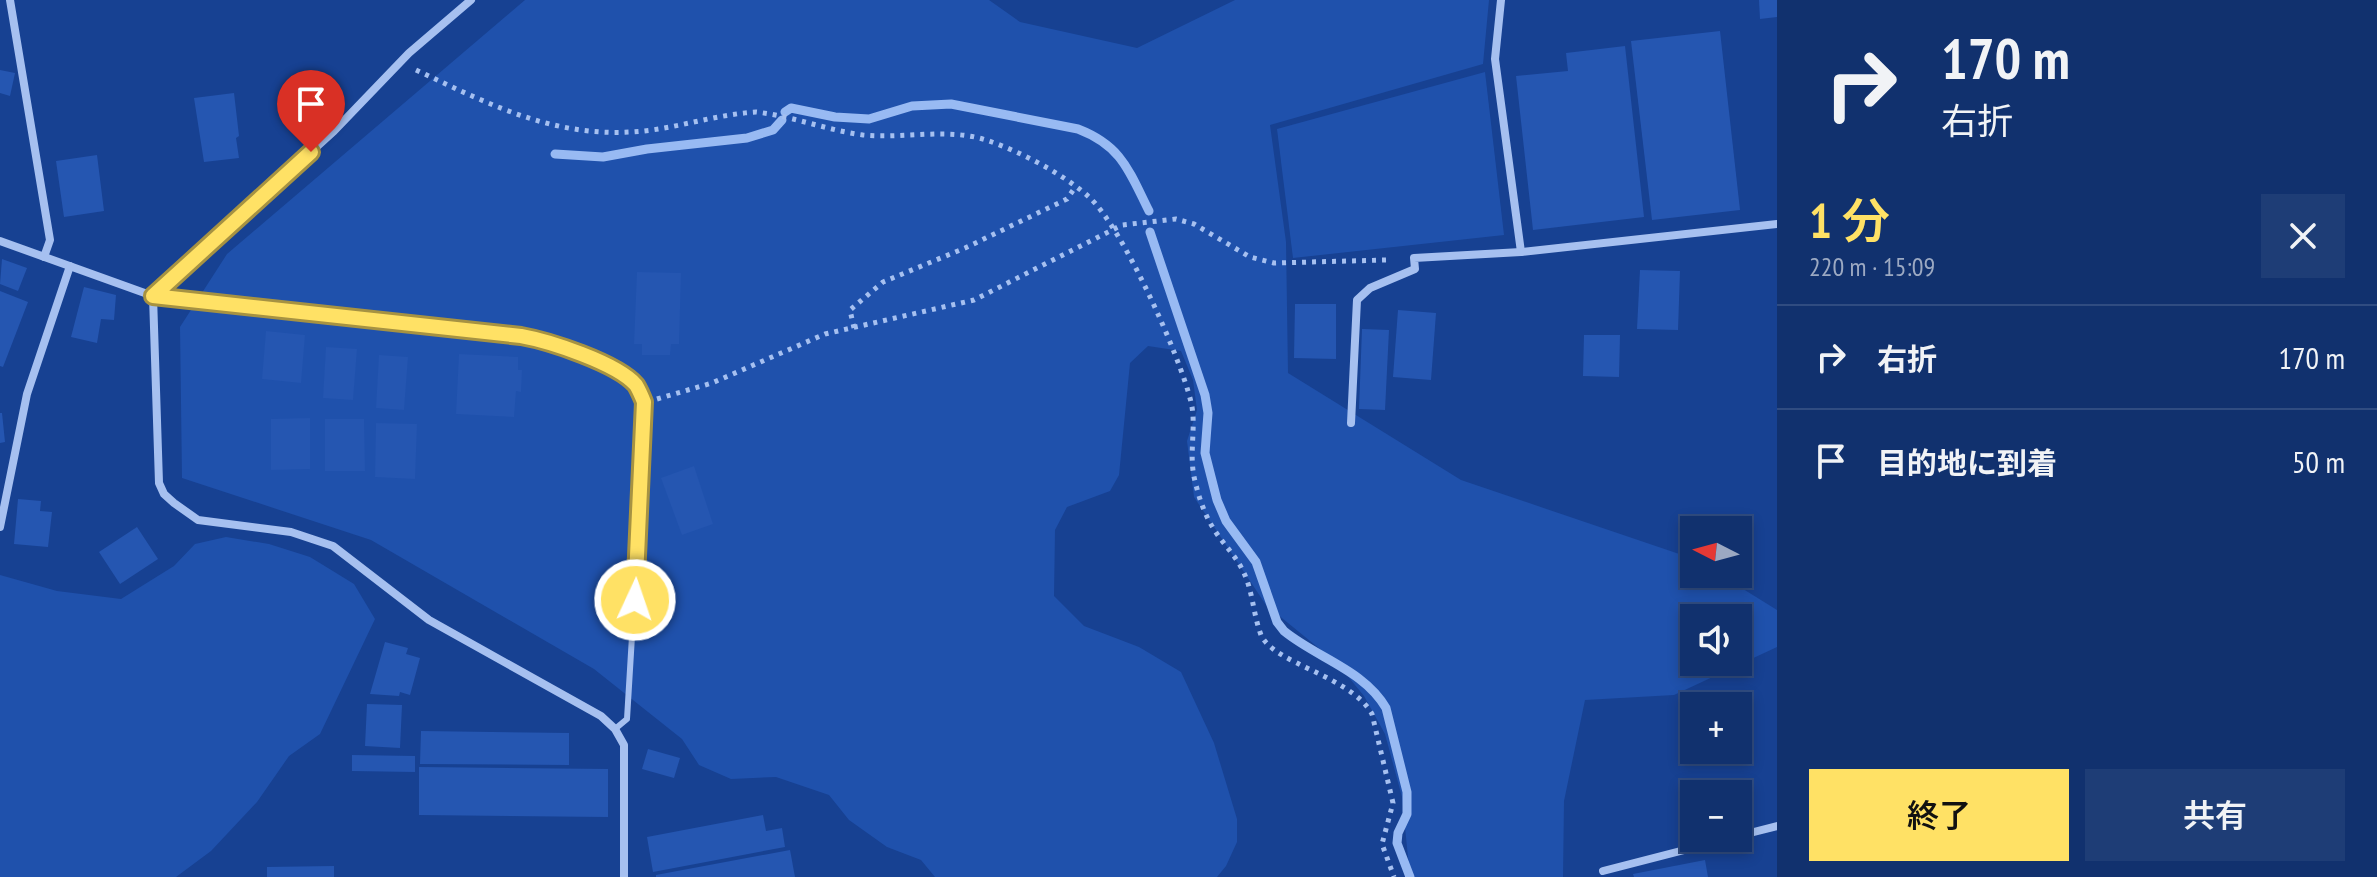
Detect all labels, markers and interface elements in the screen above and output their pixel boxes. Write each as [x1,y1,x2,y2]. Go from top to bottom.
text: 170 m [1941,22,2070,94]
icon: right [1809,32,1913,136]
pin [277,70,345,152]
icon: arrive [289,82,333,126]
text: 右折 [1941,97,2013,144]
text: 1 分 [1809,189,1890,251]
button: close [2261,194,2345,278]
text: 220 m · 15:09 [1809,250,1935,283]
icon: right [1809,335,1853,379]
text: 170 m [2279,338,2345,377]
text: 右折 [1877,339,1937,378]
icon: arrive [1809,439,1853,483]
text: 50 m [2292,442,2345,481]
text: 目的地に到着 [1877,443,2057,482]
north arrow [1680,516,1752,588]
map controls [1680,516,1752,852]
position arrow [593,558,677,642]
button: sound [1680,604,1752,676]
button: + [1680,692,1752,764]
button: 終了 [1809,769,2069,861]
button: 共有 [2085,769,2345,861]
button: − [1680,780,1752,852]

